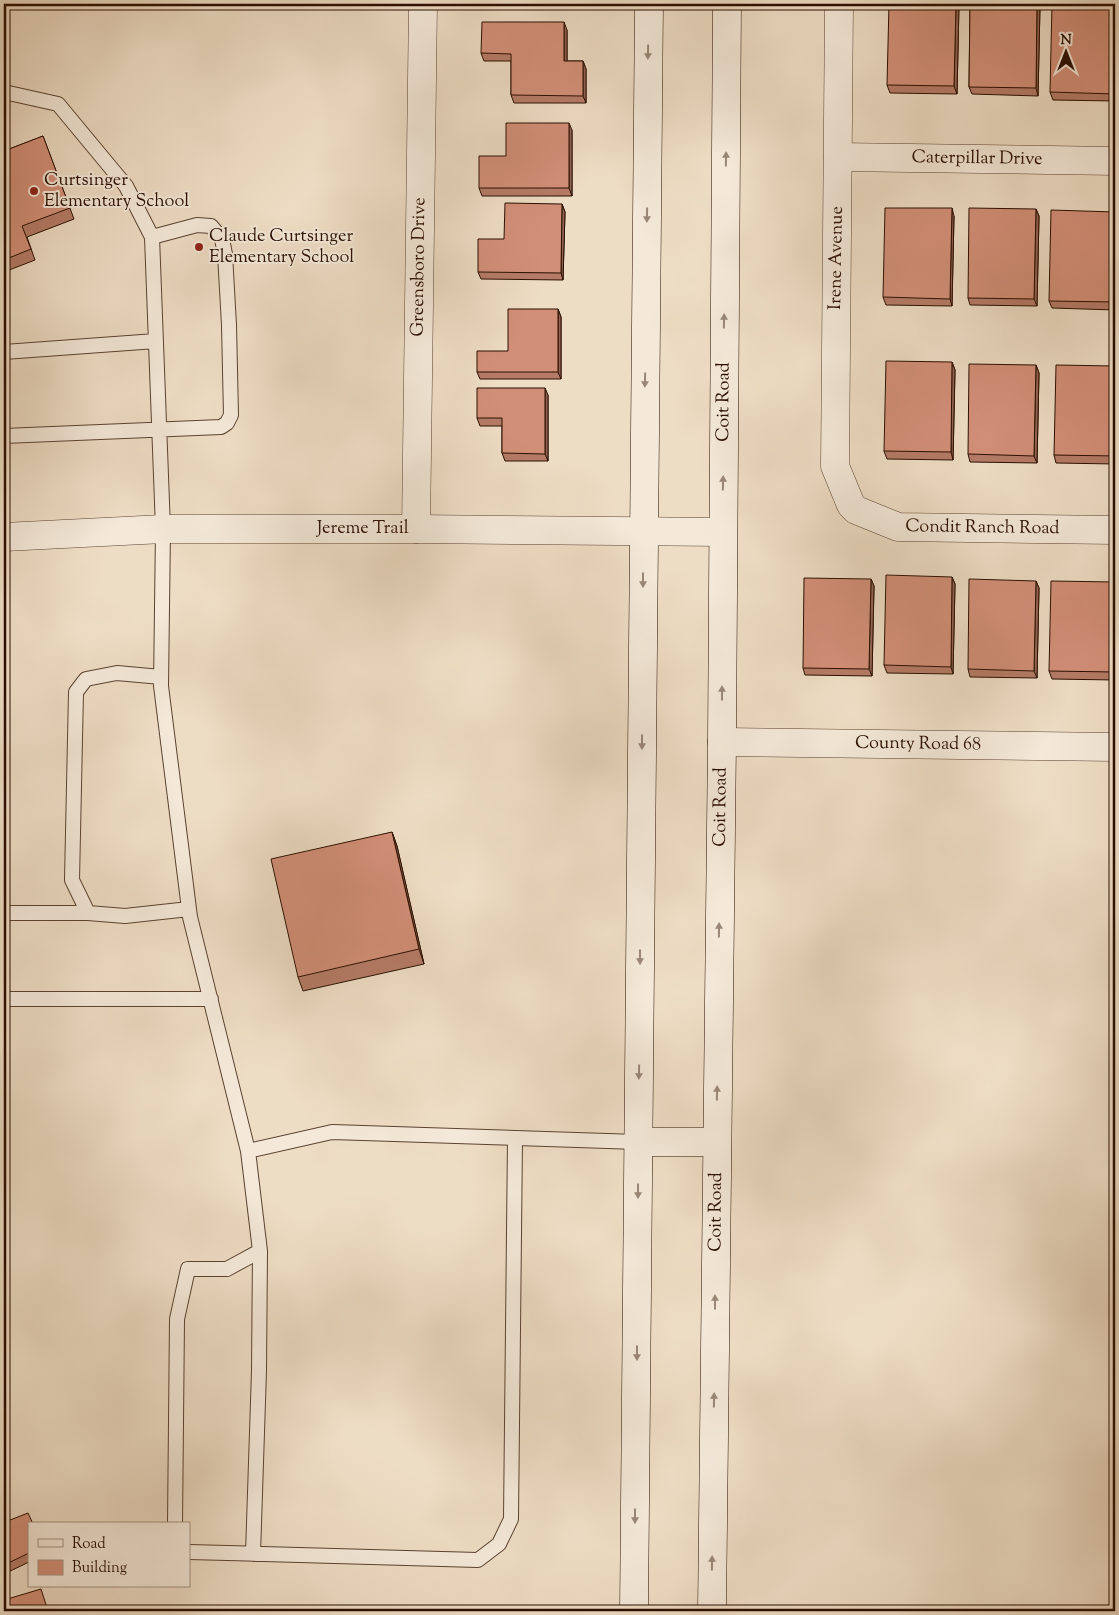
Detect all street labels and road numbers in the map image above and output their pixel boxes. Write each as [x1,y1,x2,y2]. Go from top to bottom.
street label: Caterpillar Drive [911,145,1043,173]
street label: Greensboro Drive [406,197,433,337]
street label: Irene Avenue [823,206,851,310]
street label: Coit Road [711,362,738,442]
street label: Condit Ranch Road [905,514,1060,542]
street label: Jereme Trail [316,516,409,542]
street label: County Road 68 [855,731,981,758]
street label: Coit Road [708,767,735,847]
street label: Coit Road [703,1172,730,1252]

